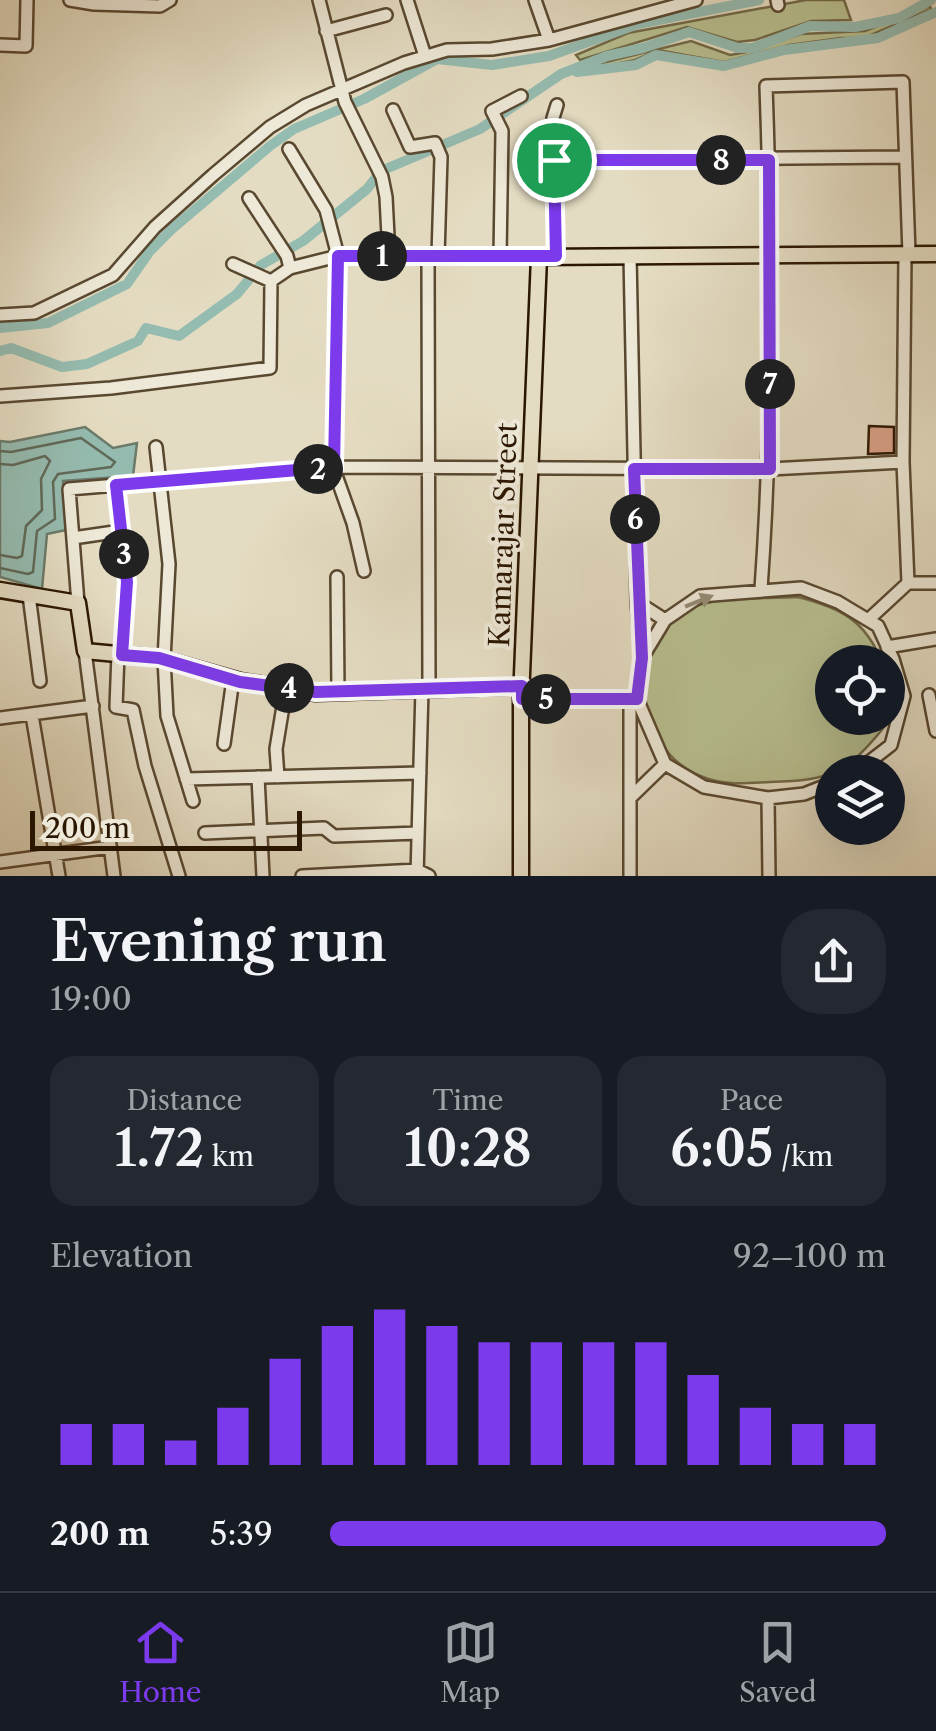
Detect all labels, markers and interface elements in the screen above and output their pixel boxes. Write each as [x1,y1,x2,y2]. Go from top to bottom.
pin [512,118,597,203]
icon: arrive [527,133,582,188]
pin: 8 [696,135,746,185]
text: 8 [712,143,730,177]
pin: 1 [357,231,407,281]
text: 1 [376,239,388,273]
pin: 7 [745,359,795,409]
text: 7 [763,367,777,401]
street label: Kamarajar Street [482,422,524,648]
pin: 2 [293,444,343,494]
text: 2 [310,452,326,486]
pin: 6 [610,494,660,544]
text: 6 [627,502,643,536]
pin: 3 [99,529,149,579]
text: 3 [116,537,132,571]
one-way arrow [685,592,715,608]
map controls [815,645,905,845]
button: locate [815,645,905,735]
pin: 4 [264,663,314,713]
text: 4 [281,671,297,705]
pin: 5 [521,674,571,724]
text: 5 [538,682,554,716]
button: layers [815,755,905,845]
scale bar [30,806,302,850]
text: 200 m [45,811,130,845]
text: Evening run [50,908,387,975]
button: share [781,909,886,1014]
text: 19:00 [50,979,132,1018]
text: Distance [126,1083,242,1117]
text: Time [433,1083,503,1117]
text: Pace [720,1083,783,1117]
text: 1.72 [115,1117,204,1179]
text: 10:28 [404,1117,532,1179]
text: 6:05 [670,1117,774,1179]
text: km [204,1139,254,1173]
text: /km [774,1139,833,1173]
text: Elevation [50,1236,193,1275]
text: 92–100 m [733,1236,886,1275]
text: 200 m [50,1514,150,1553]
text: 5:39 [210,1514,273,1553]
tab: Home [119,1615,202,1709]
tab: Map [440,1615,500,1709]
tab: Saved [739,1615,817,1709]

